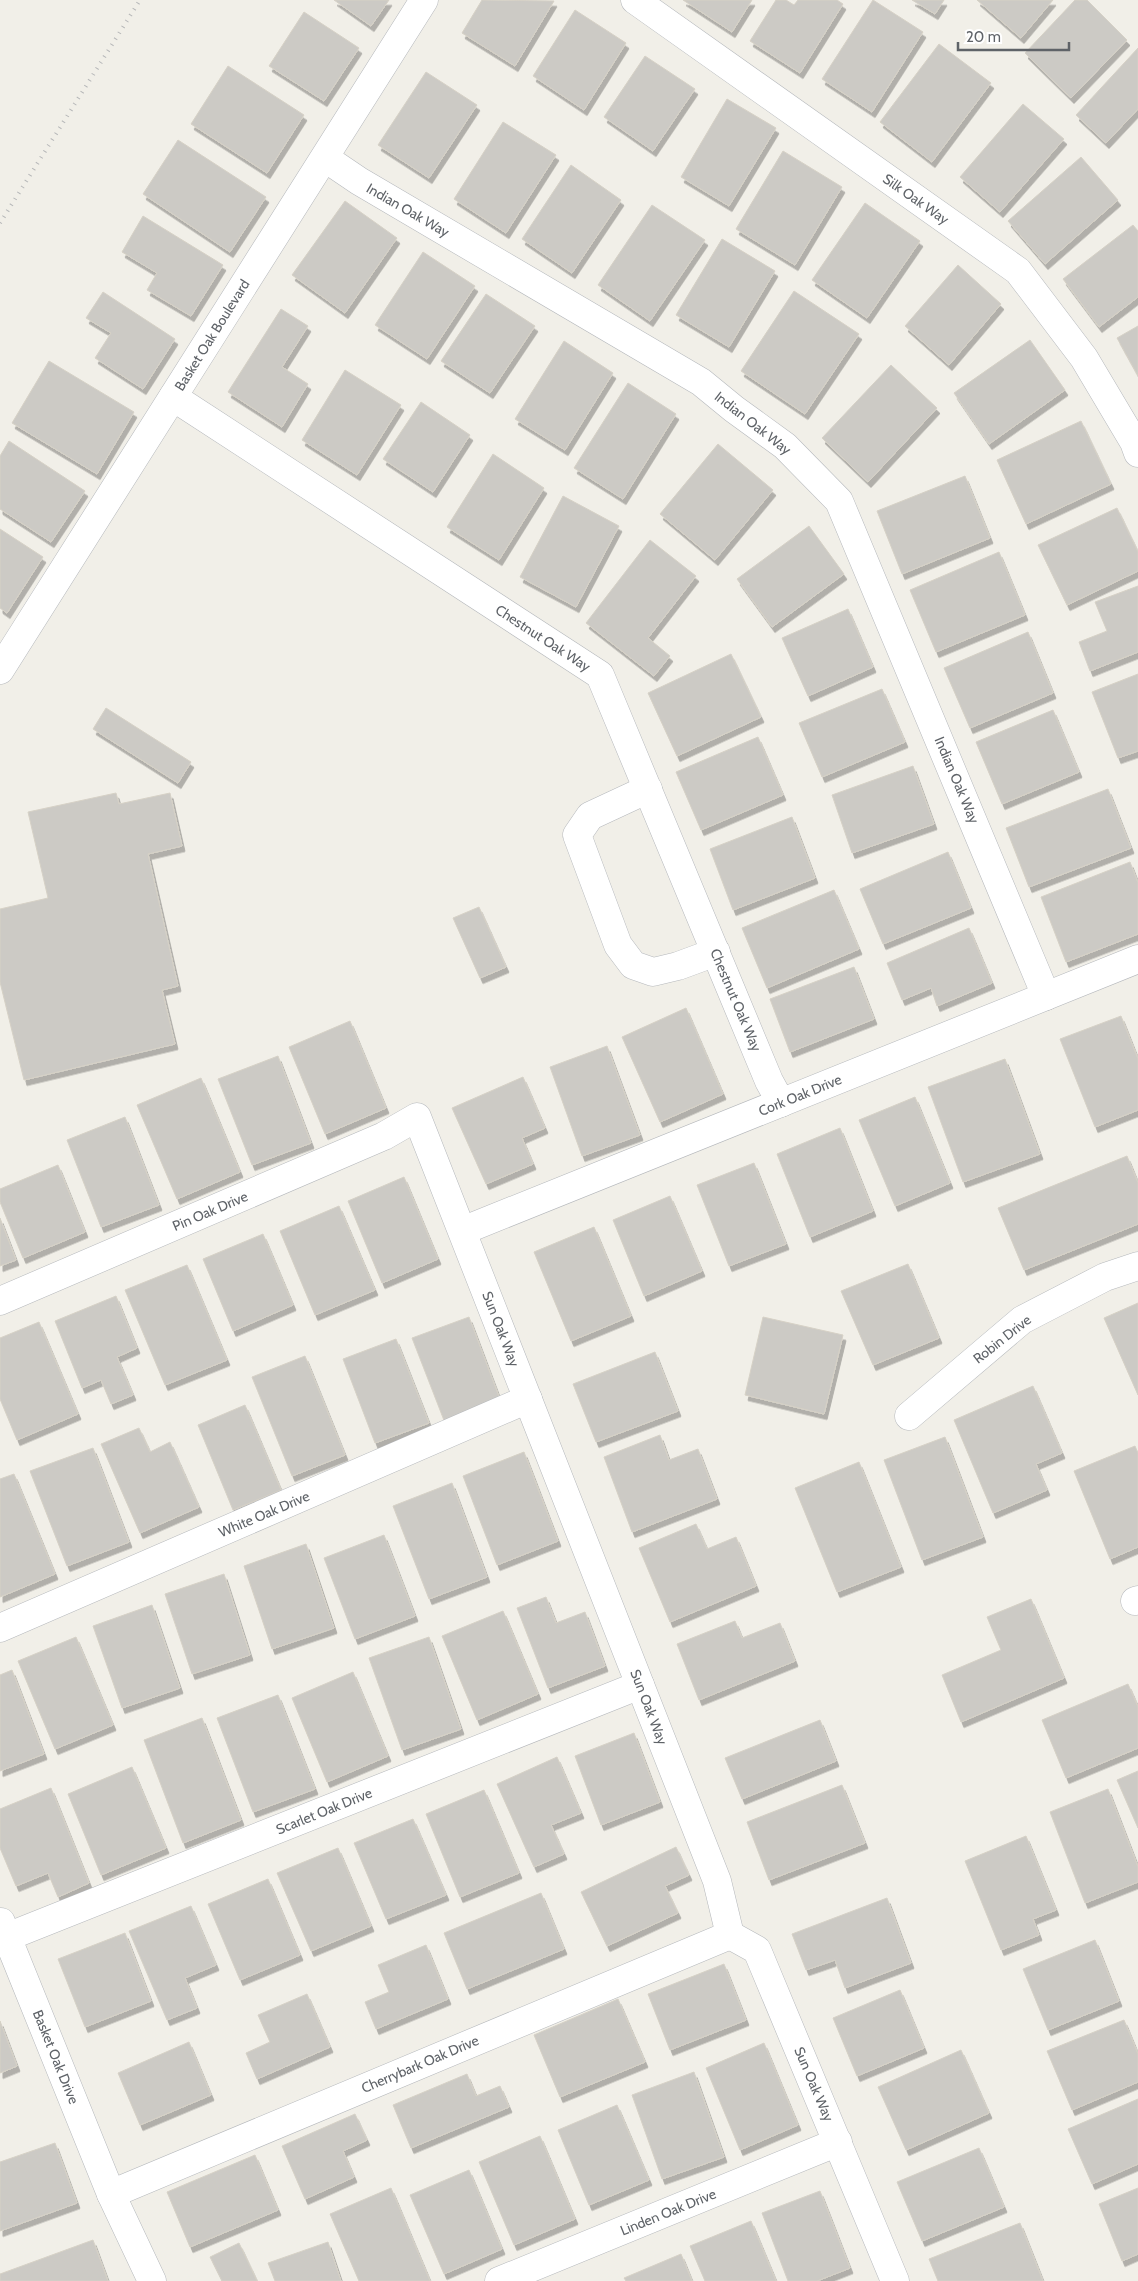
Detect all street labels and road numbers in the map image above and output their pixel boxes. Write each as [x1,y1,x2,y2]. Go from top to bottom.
street label: Silk Oak Way [879,170,953,228]
street label: Indian Oak Way [363,179,453,241]
street label: Basket Oak Boulevard [170,276,254,394]
street label: Indian Oak Way [711,387,795,459]
street label: Chestnut Oak Way [492,601,594,675]
street label: Indian Oak Way [931,734,983,826]
street label: Chestnut Oak Way [706,946,766,1054]
street label: Cork Oak Drive [756,1070,844,1120]
street label: Pin Oak Drive [170,1187,250,1235]
street label: Sun Oak Way [478,1289,524,1369]
street label: Robin Drive [969,1311,1035,1367]
street label: White Oak Drive [216,1487,312,1541]
street label: Sun Oak Way [626,1667,672,1747]
street label: Scarlet Oak Drive [273,1784,375,1838]
street label: Basket Oak Drive [29,2007,83,2107]
street label: Cherrybark Oak Drive [359,2031,481,2097]
street label: Sun Oak Way [790,2044,838,2124]
street label: Linden Oak Drive [617,2185,719,2239]

